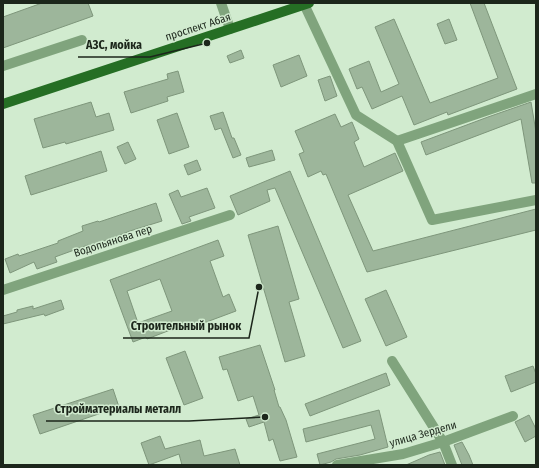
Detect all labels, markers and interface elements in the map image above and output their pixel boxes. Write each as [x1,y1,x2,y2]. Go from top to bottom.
street label: проспект Абая [164,10,232,44]
callout: АЗС, мойка [78,33,150,57]
text: АЗС, мойка [85,38,142,52]
street label: Водопьянова пер [72,222,154,260]
callout: Строительный рынок [123,314,249,338]
text: Строительный рынок [131,319,242,333]
callout: Стройматериалы металл [46,397,189,421]
text: Стройматериалы металл [55,402,181,416]
street label: улица Зердели [388,418,458,450]

